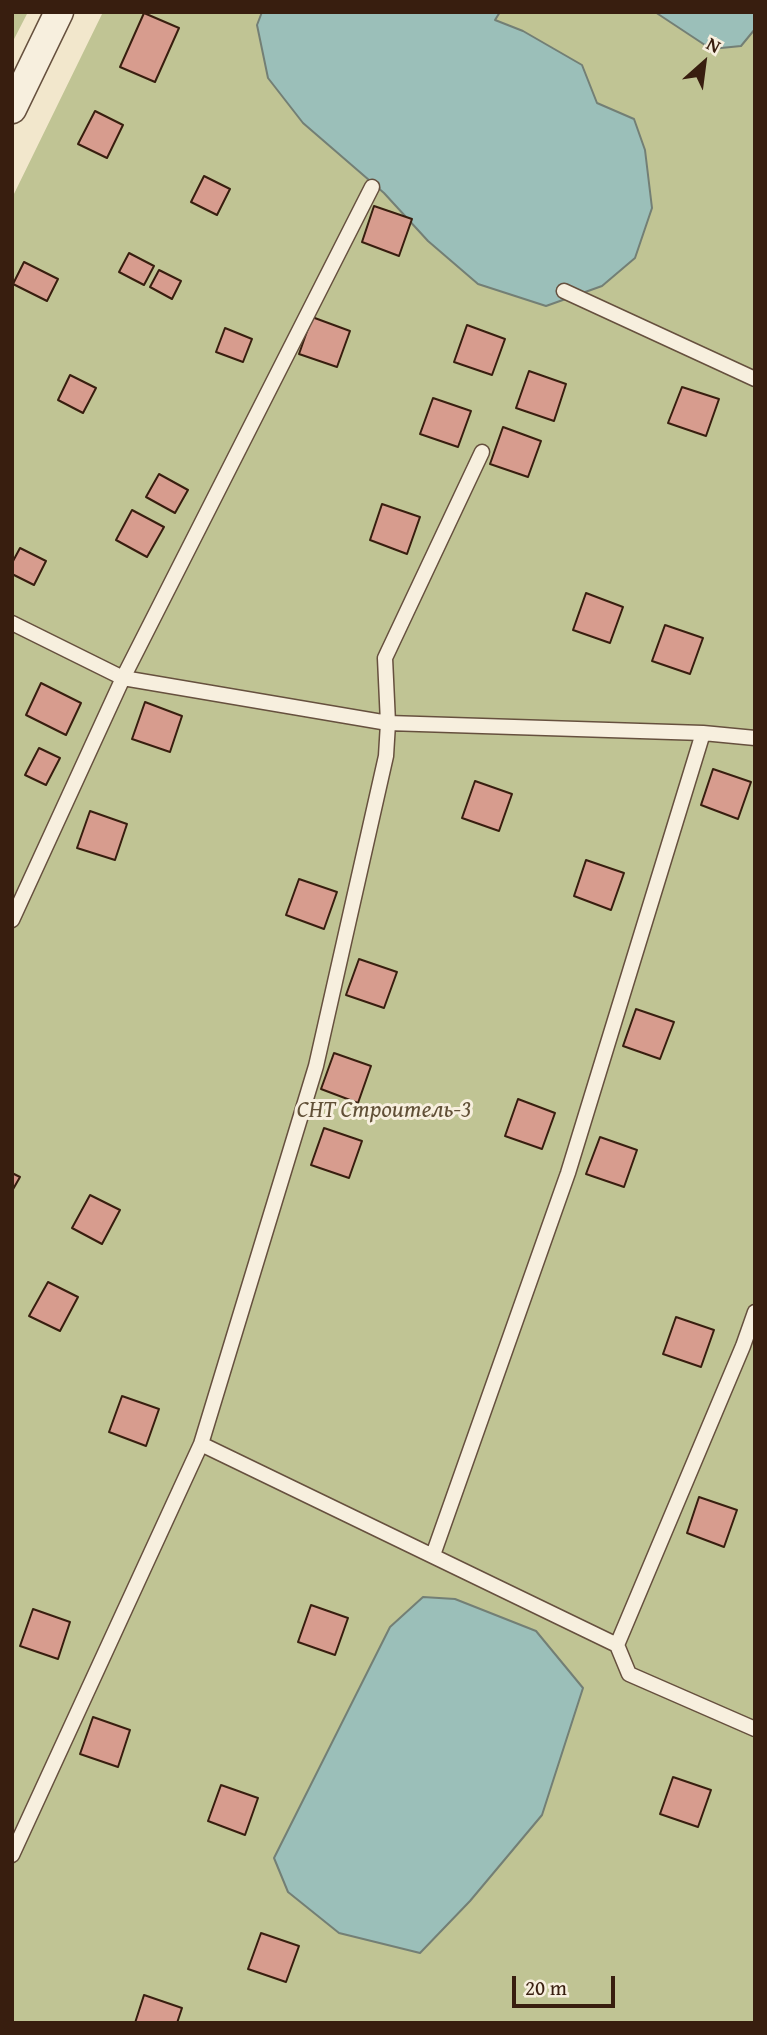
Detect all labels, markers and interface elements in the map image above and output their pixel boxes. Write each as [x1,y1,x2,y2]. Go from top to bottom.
north arrow [669,28,739,98]
text: N [702,29,726,60]
park label: СНТ Строитель-3 [297,1097,471,1125]
scale bar [515,1962,618,2006]
text: 20 m [525,1972,567,2003]

